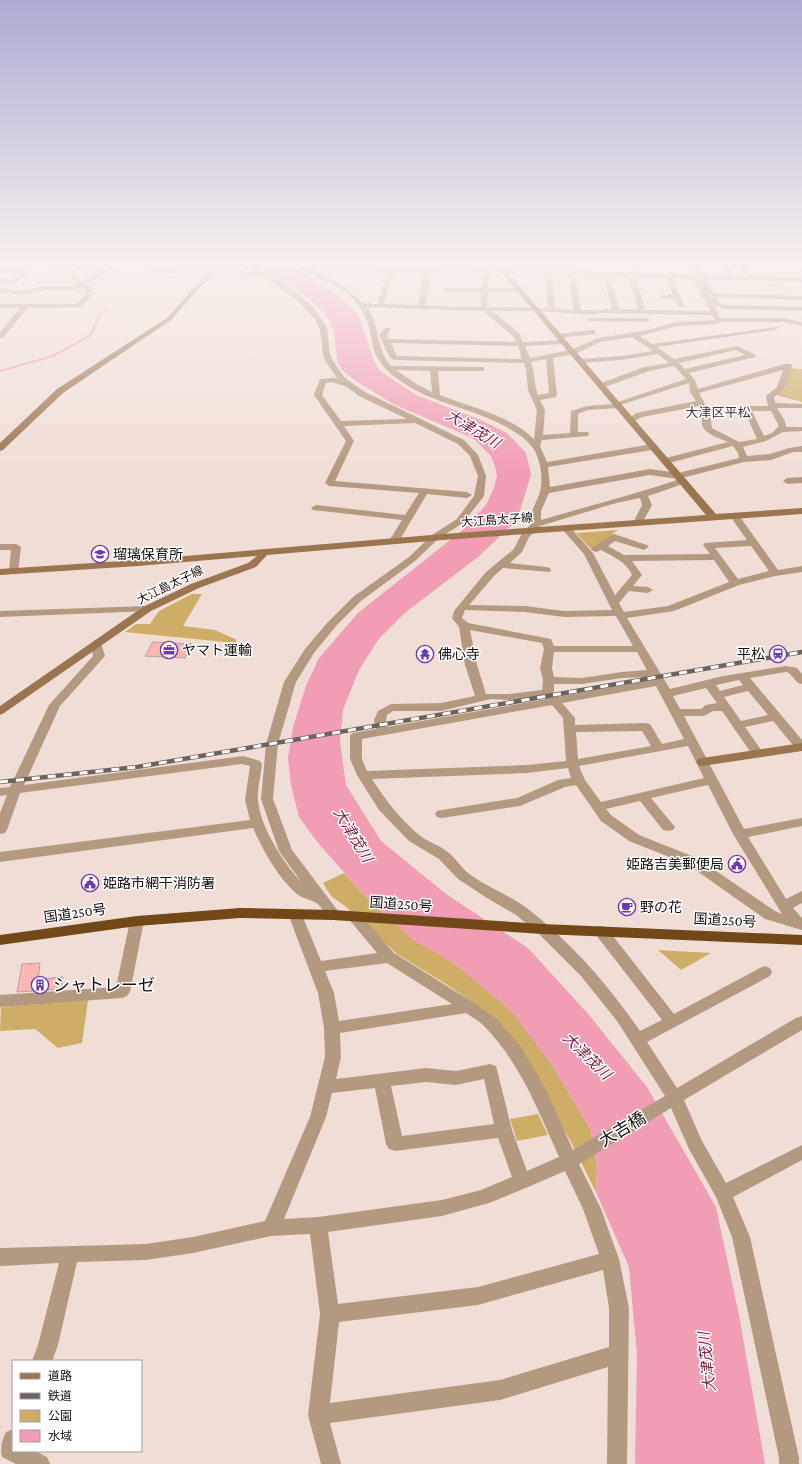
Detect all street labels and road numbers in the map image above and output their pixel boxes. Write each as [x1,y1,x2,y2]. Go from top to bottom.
street label: 大江島太子線 [461,511,533,529]
street label: 大江島太子線 [135,563,205,607]
street label: 国道250号 [369,894,433,914]
street label: 国道250号 [43,901,107,925]
street label: 国道250号 [693,910,757,930]
street label: 大吉橋 [596,1108,649,1151]

